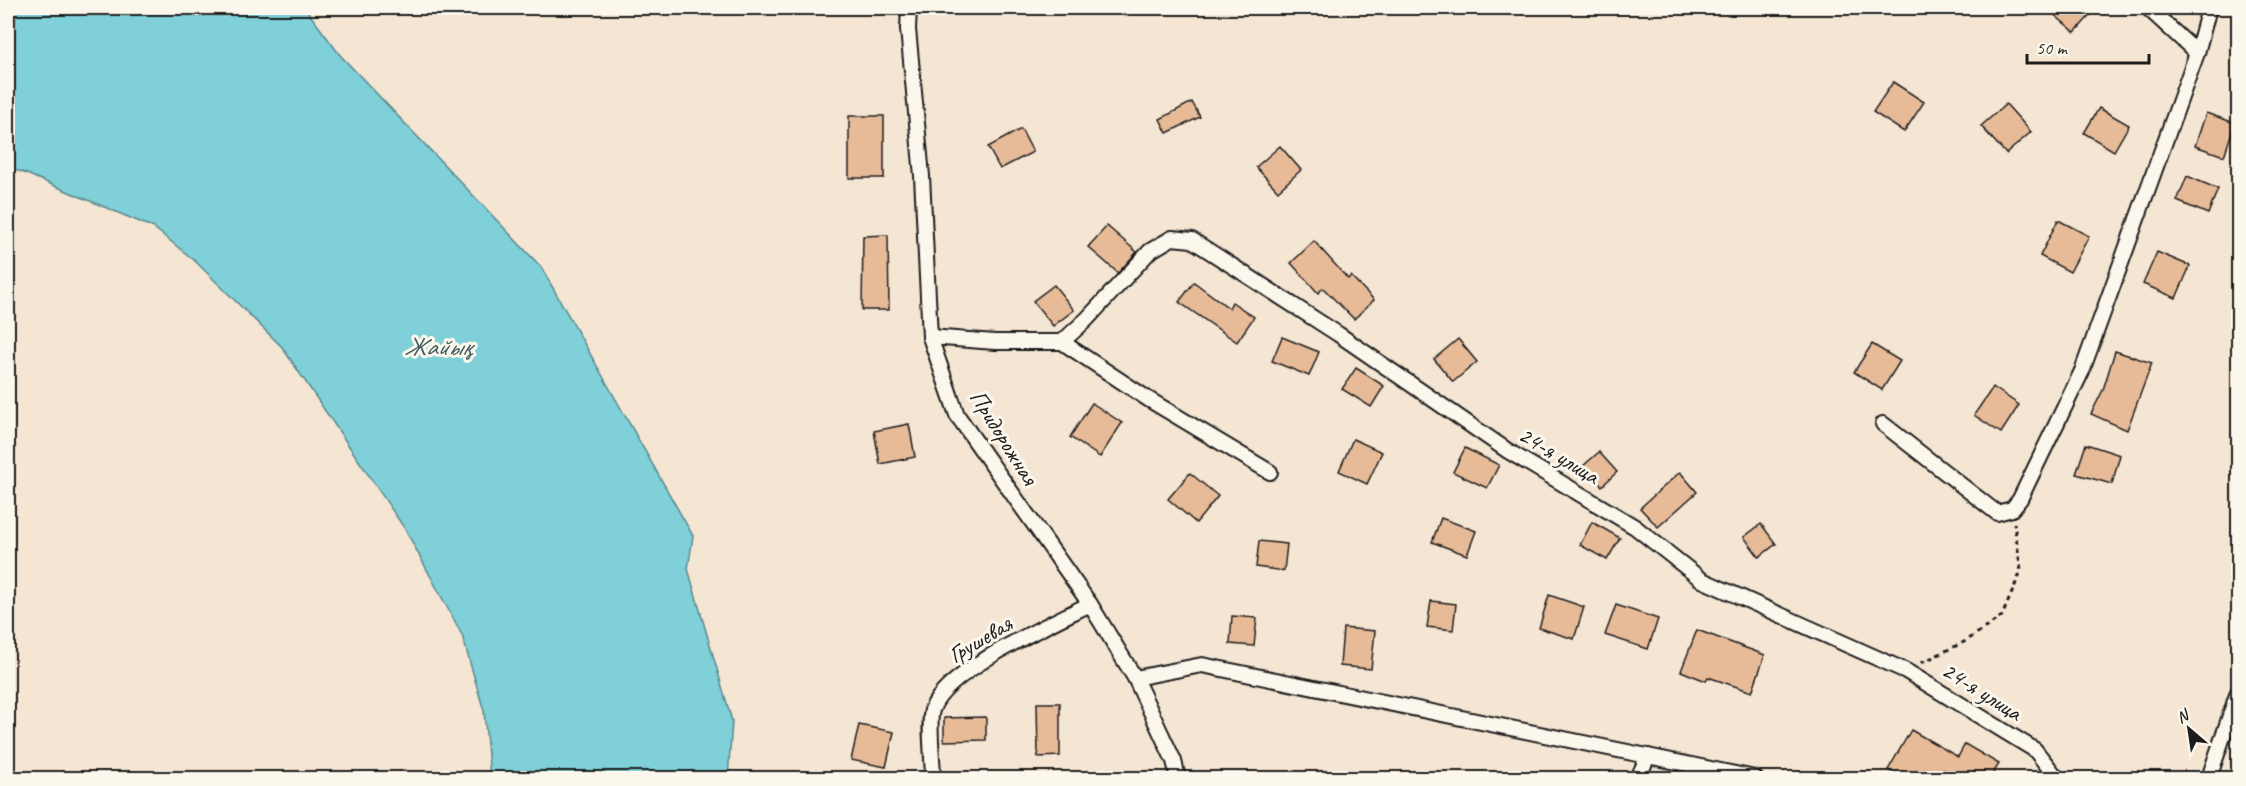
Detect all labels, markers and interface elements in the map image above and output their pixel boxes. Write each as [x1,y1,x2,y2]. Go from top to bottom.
scale bar [2027,27,2148,65]
text: 50 m [2036,37,2069,59]
water label: Жайық [404,330,476,363]
street label: Придорожная [963,384,1046,491]
street label: 24-я улица [1513,419,1606,492]
street label: Грушевая [943,608,1019,670]
street label: 24-я улица [1936,655,2029,728]
north arrow [2159,699,2219,759]
text: N [2173,704,2194,728]

